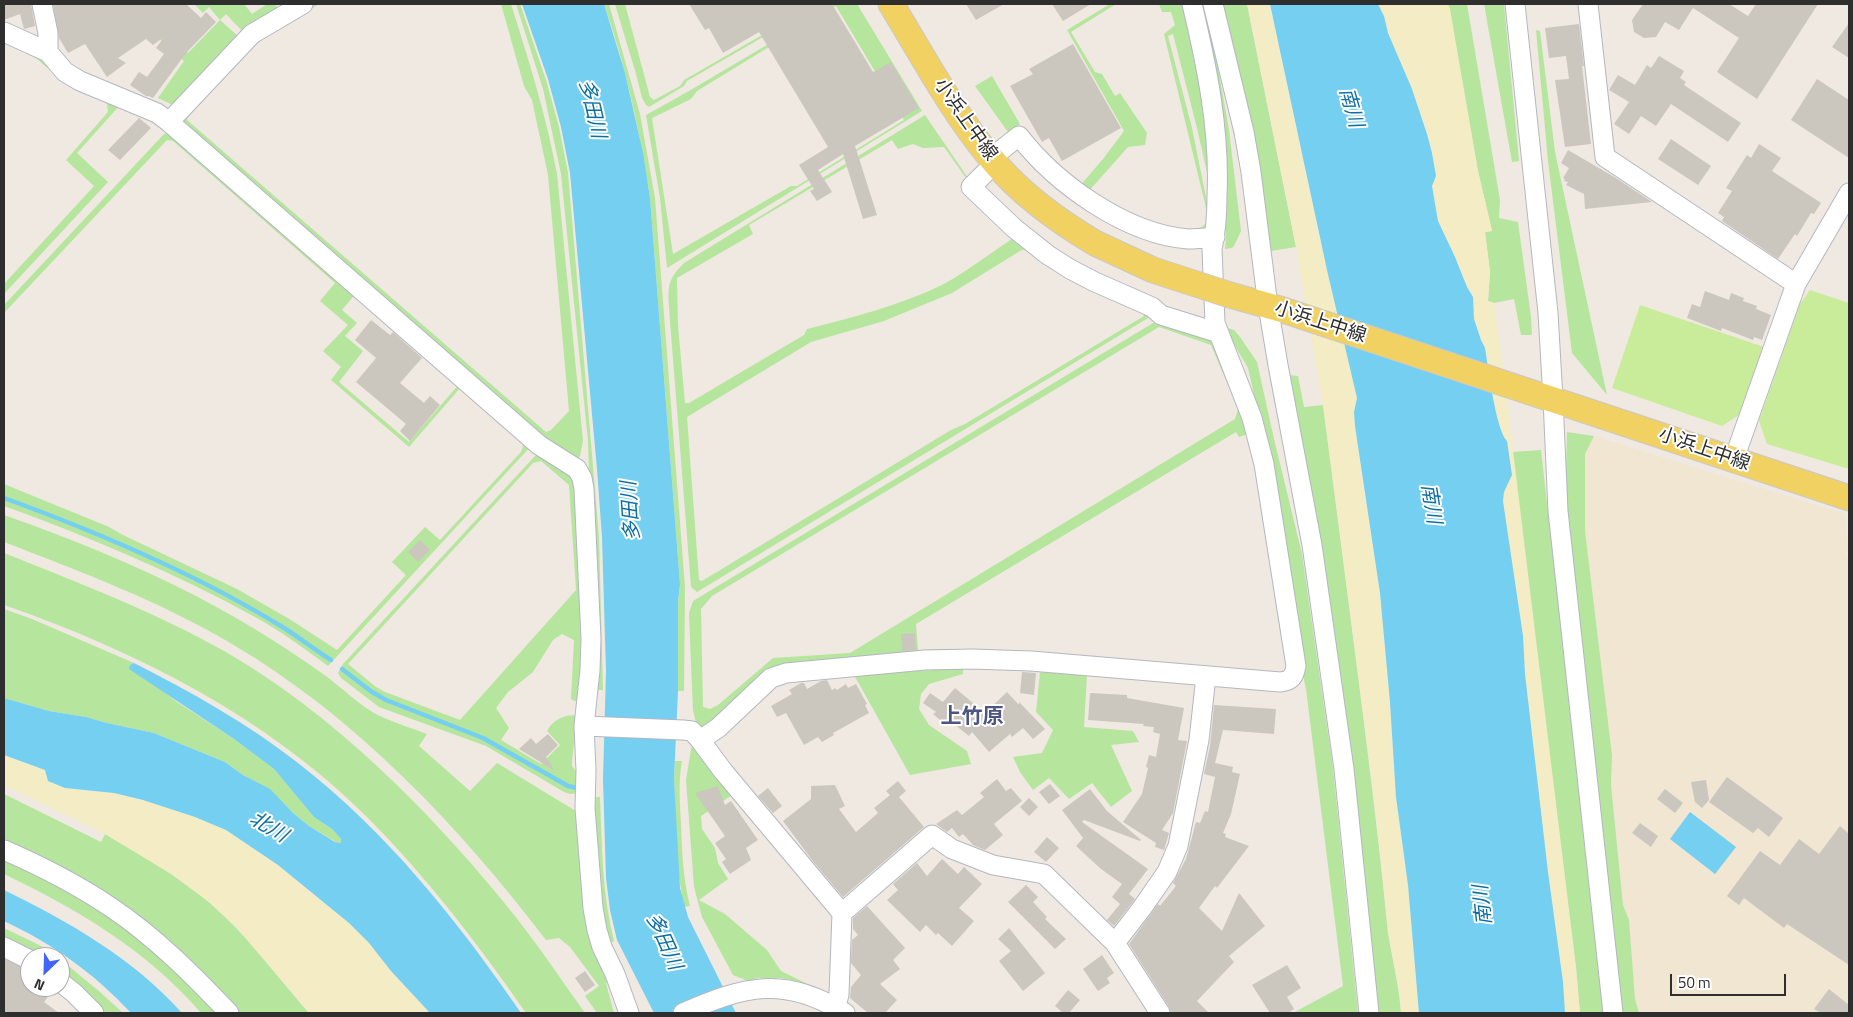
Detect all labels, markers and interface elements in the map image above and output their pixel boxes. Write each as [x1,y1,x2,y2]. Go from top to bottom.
street label: 小浜上中線 [928,75,1002,165]
water label: 多田川 [573,77,609,141]
water label: 南川 [1333,85,1367,131]
street label: 小浜上中線 [1271,297,1369,349]
street label: 小浜上中線 [1655,424,1753,476]
water label: 多田川 [618,480,646,542]
water label: 南川 [1415,482,1445,526]
district label: 上竹原 [941,705,1003,731]
water label: 北川 [245,807,291,849]
water label: 南川 [1470,884,1498,926]
water label: 多田川 [640,910,686,974]
north arrow [20,947,70,997]
scale bar [1673,964,1789,996]
text: 50 m [1678,971,1711,994]
text: N [30,974,48,997]

